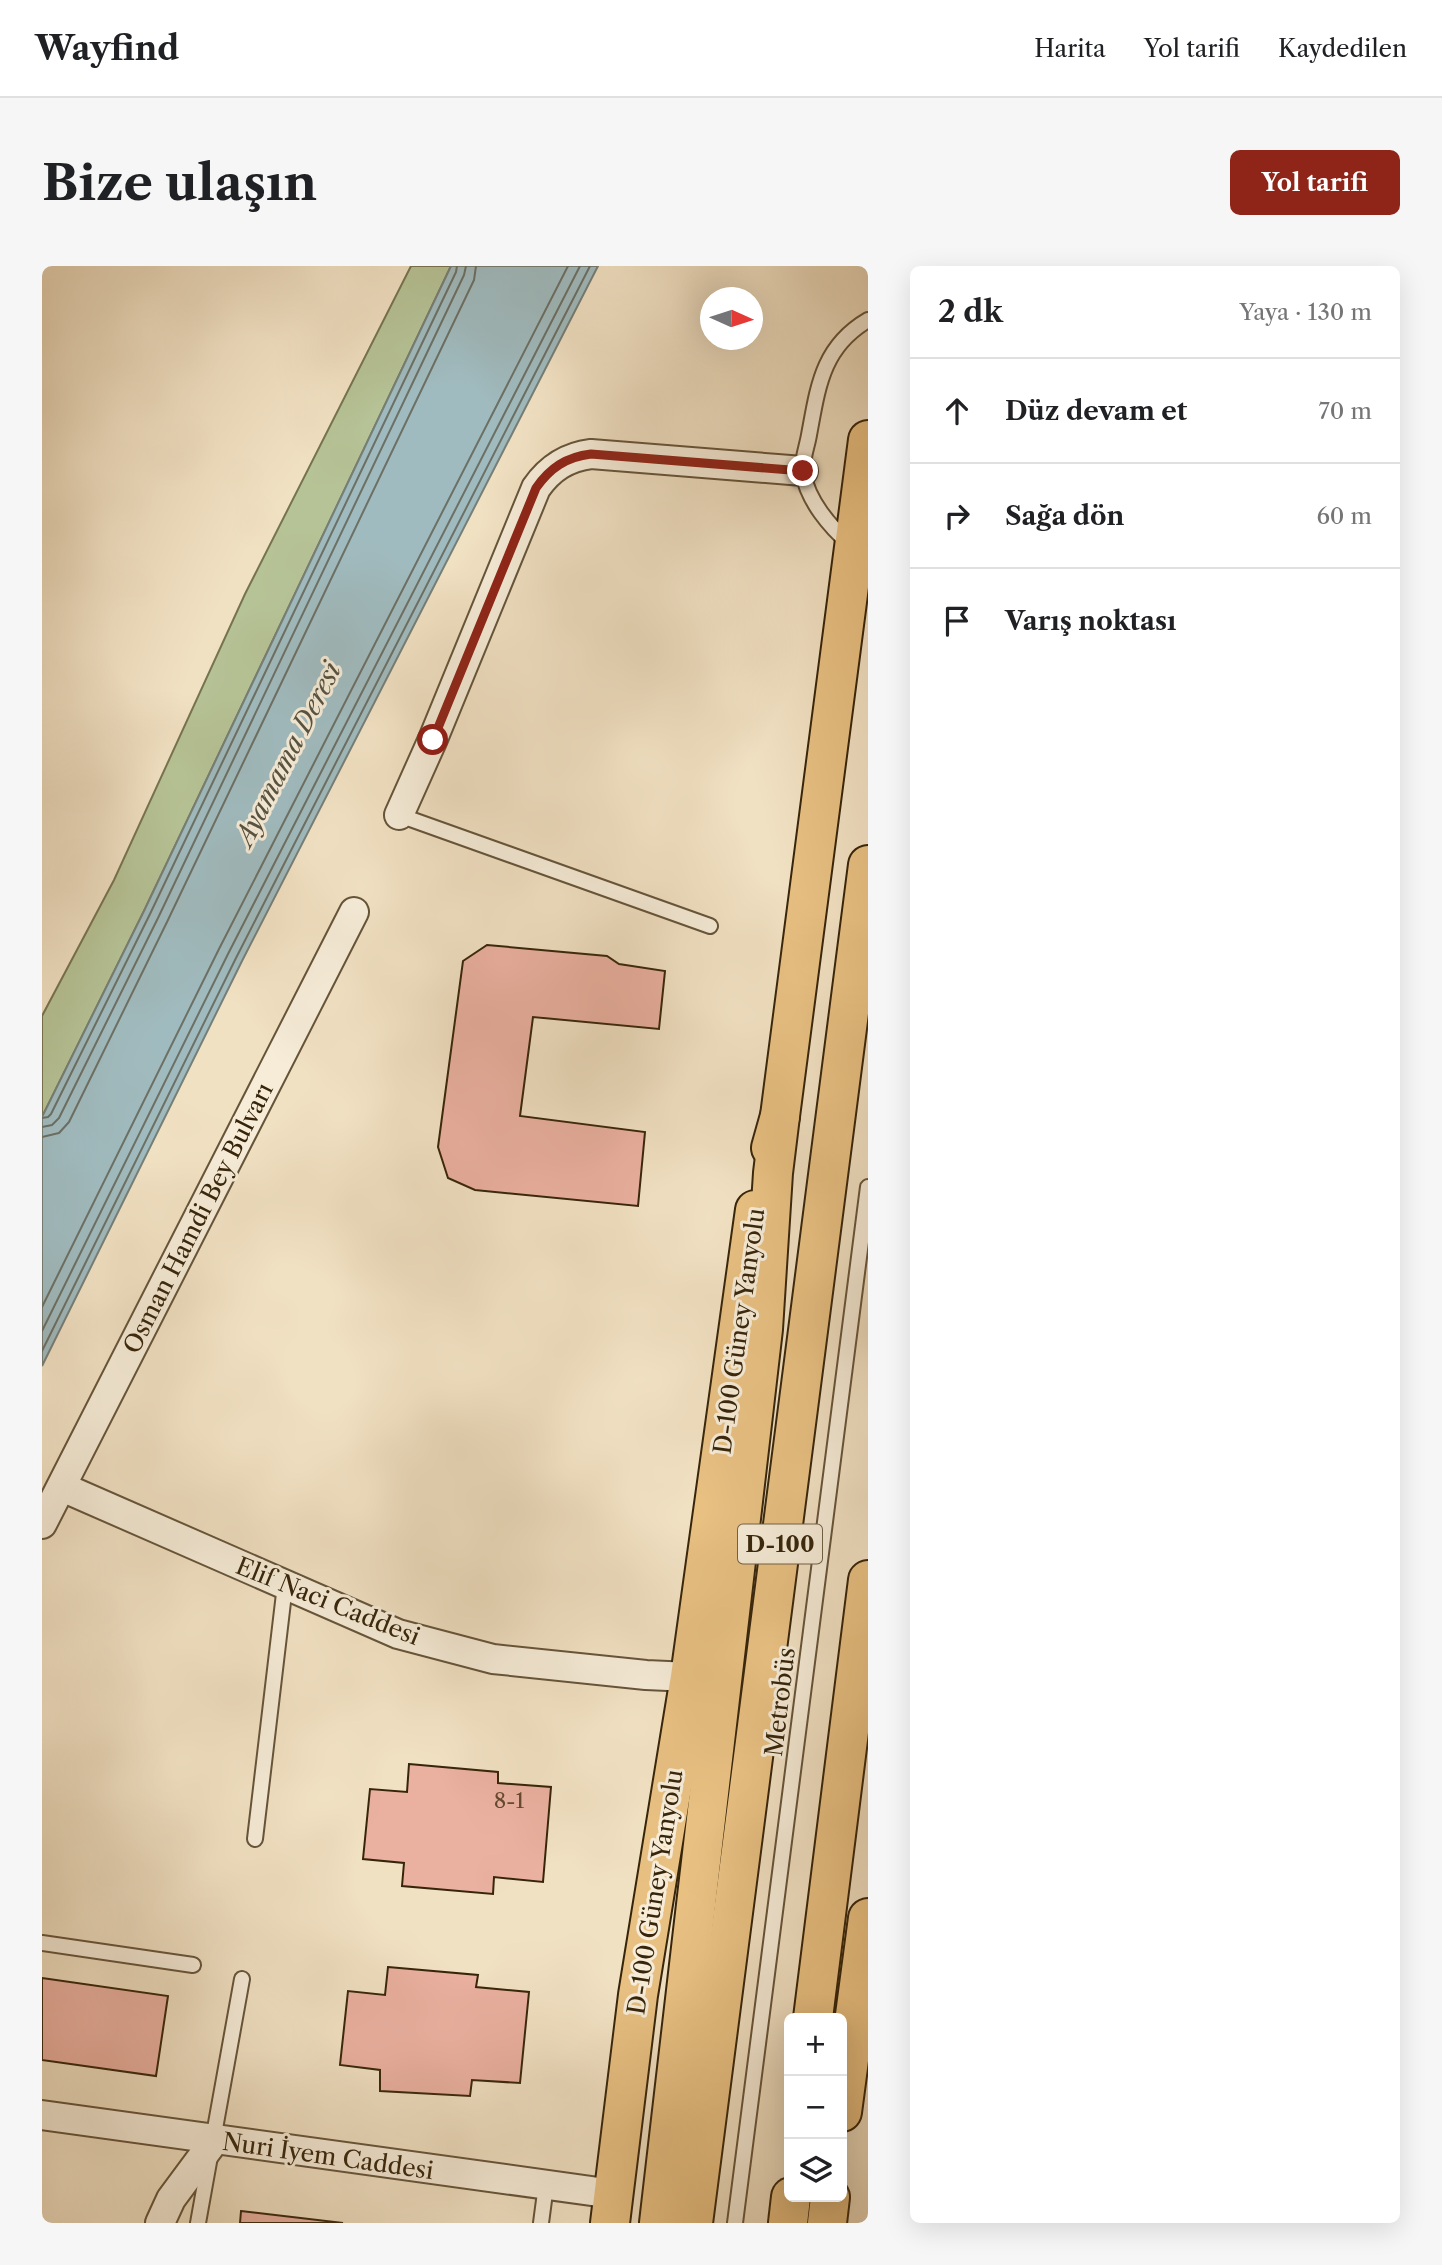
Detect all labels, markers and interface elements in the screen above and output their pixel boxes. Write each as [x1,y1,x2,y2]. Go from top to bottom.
text: Wayfind [35,28,179,69]
text: Harita [1034,34,1106,63]
text: Yol tarifi [1144,34,1240,63]
text: Kaydedilen [1278,34,1407,63]
button: Yol tarifi [1230,150,1400,215]
text: Bize ulaşın [42,152,317,213]
north arrow [700,287,763,350]
text: 2 dk [938,293,1003,330]
text: Yaya · 130 m [1239,298,1372,326]
icon: ahead [938,392,976,430]
text: Düz devam et [1005,395,1187,427]
text: 70 m [1319,397,1372,425]
route end [787,455,818,486]
icon: right [938,497,976,535]
text: Sağa dön [1005,500,1124,532]
text: 60 m [1316,502,1372,530]
icon: arrive [938,602,976,640]
text: Varış noktası [1005,605,1176,637]
water label: Ayamama Deresi [226,655,349,854]
route start [417,724,448,755]
street label: Osman Hamdi Bey Bulvarı [117,1078,279,1358]
street label: D-100 Güney Yanyolu [707,1206,771,1456]
road number: D-100 [738,1525,822,1564]
street label: Elif Naci Caddesi [232,1551,424,1651]
street label: Metrobüs [759,1646,801,1758]
street label: D-100 Güney Yanyolu [621,1767,689,2017]
house number: 8-1 [494,1788,524,1813]
map controls [784,2013,847,2202]
button: + [784,2013,847,2076]
button: − [784,2076,847,2139]
street label: Nuri İyem Caddesi [221,2126,436,2185]
button: layers [784,2139,847,2202]

